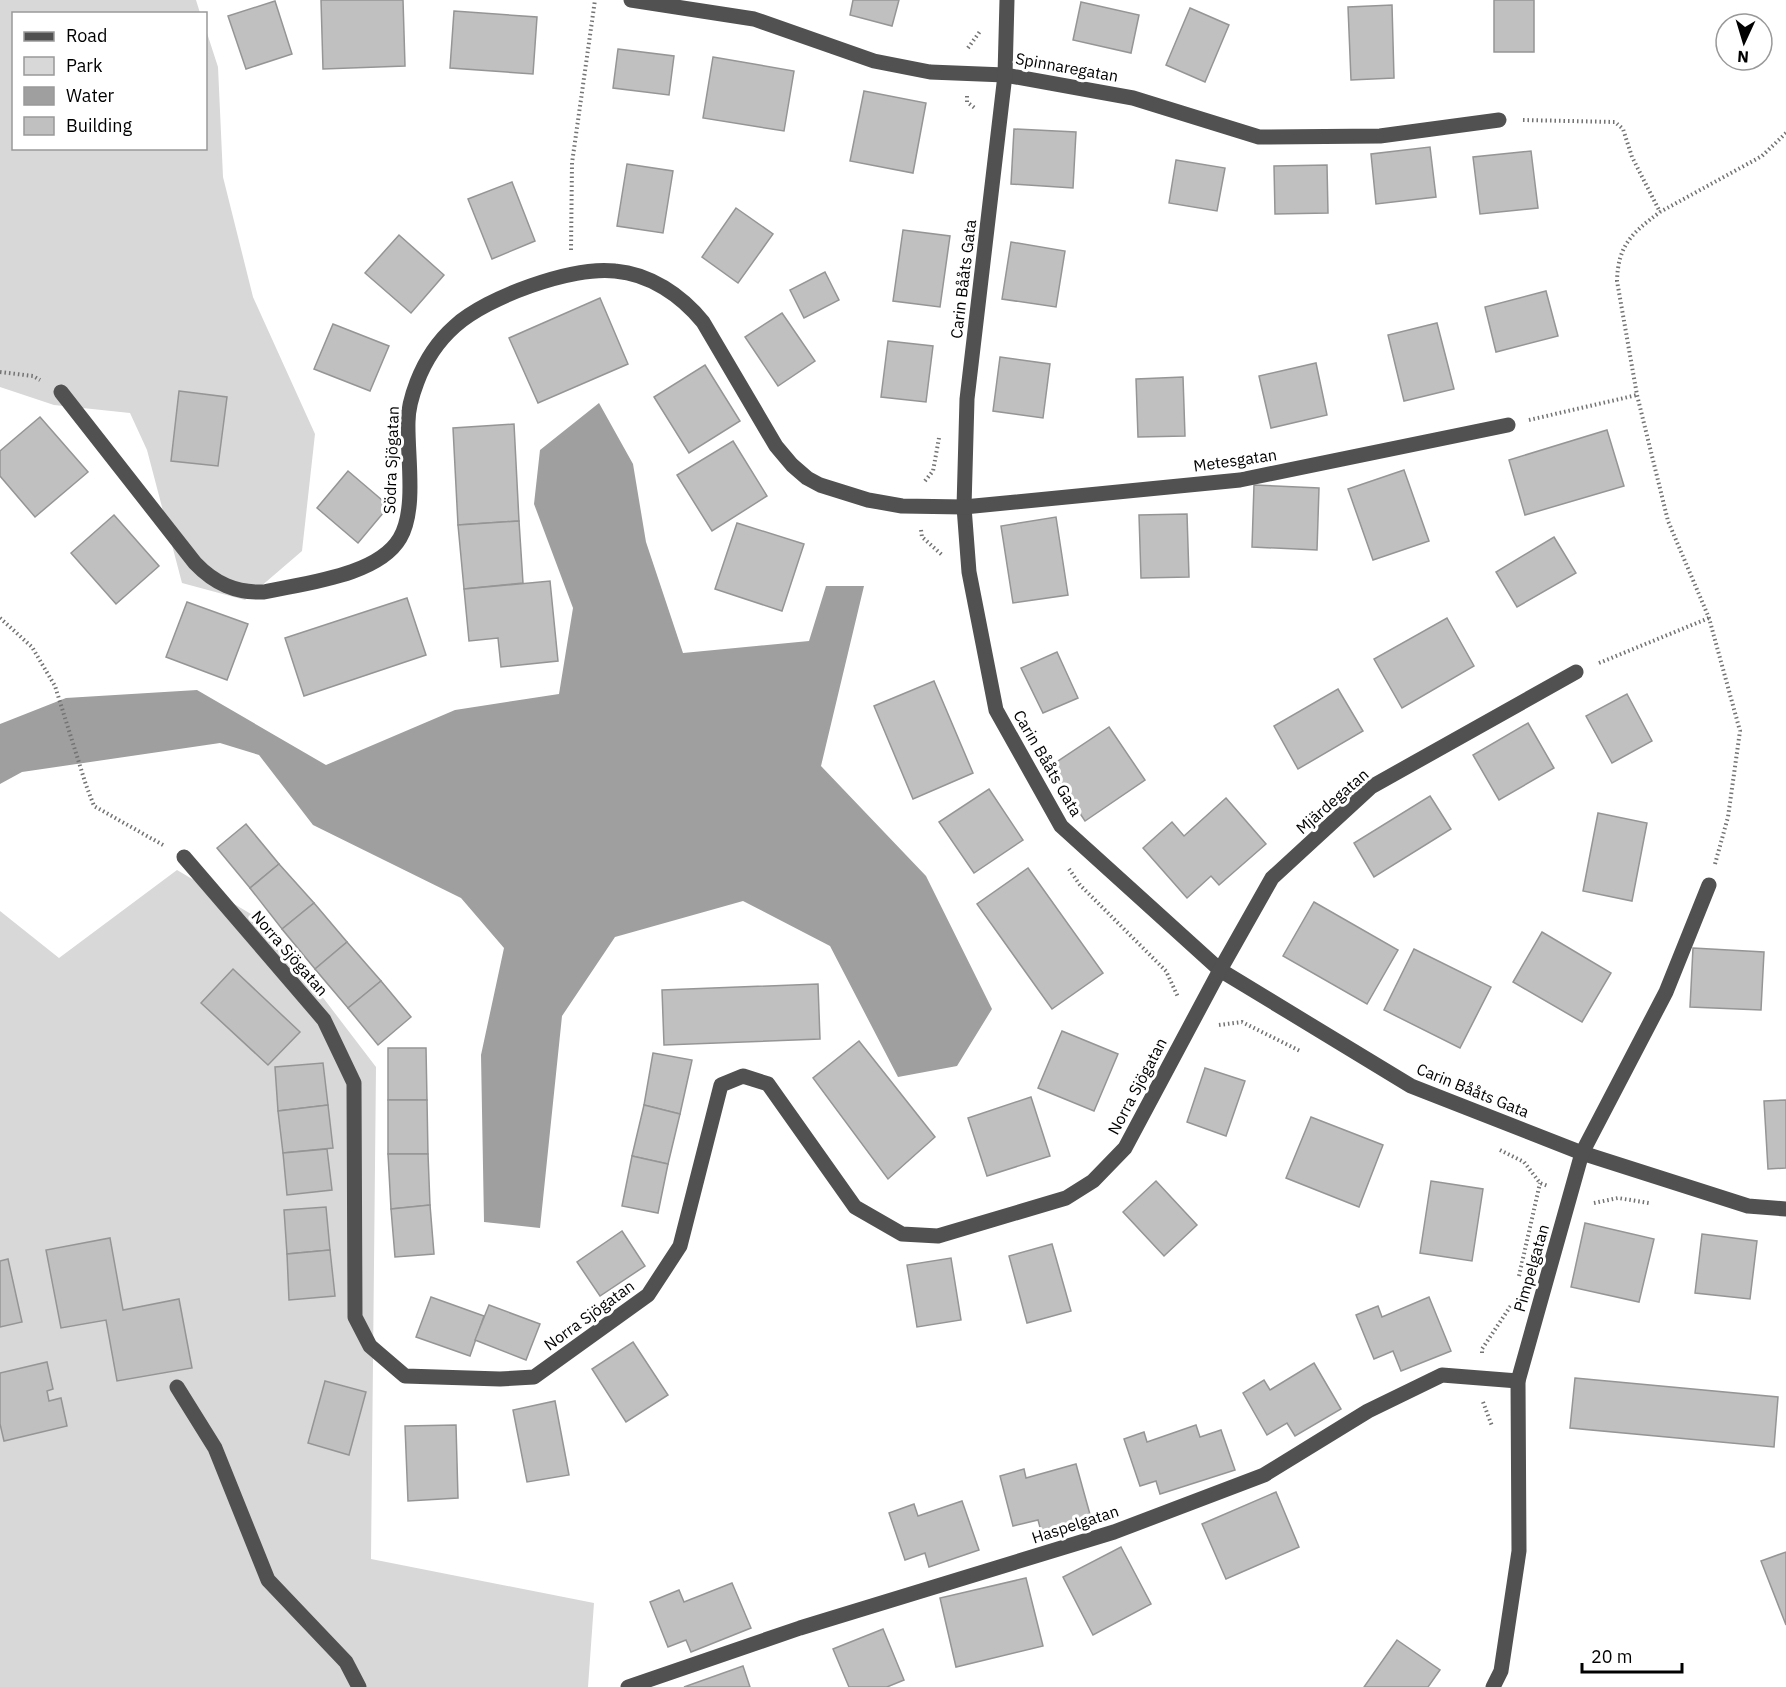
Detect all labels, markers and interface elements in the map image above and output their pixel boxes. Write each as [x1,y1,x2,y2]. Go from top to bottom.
legend [12,12,207,150]
north arrow [1714,12,1774,72]
text: Road [66,24,107,47]
text: N [1736,47,1749,67]
street label: Spinnaregatan [1014,48,1120,86]
text: Park [66,54,103,77]
text: Water [66,84,115,107]
text: Building [66,114,133,137]
street label: Carin Bååts Gata [946,218,980,340]
street label: Södra Sjögatan [379,406,403,514]
street label: Metesgatan [1192,444,1278,476]
street label: Carin Bååts Gata [1009,706,1087,820]
street label: Mjärdegatan [1292,764,1372,838]
street label: Norra Sjögatan [247,906,333,1000]
street label: Norra Sjögatan [1103,1034,1171,1138]
street label: Carin Bååts Gata [1414,1058,1533,1122]
street label: Pimpelgatan [1509,1222,1553,1314]
street label: Norra Sjögatan [540,1276,638,1354]
street label: Haspelgatan [1029,1501,1121,1547]
scale bar [1582,1636,1682,1674]
text: 20 m [1591,1645,1633,1668]

